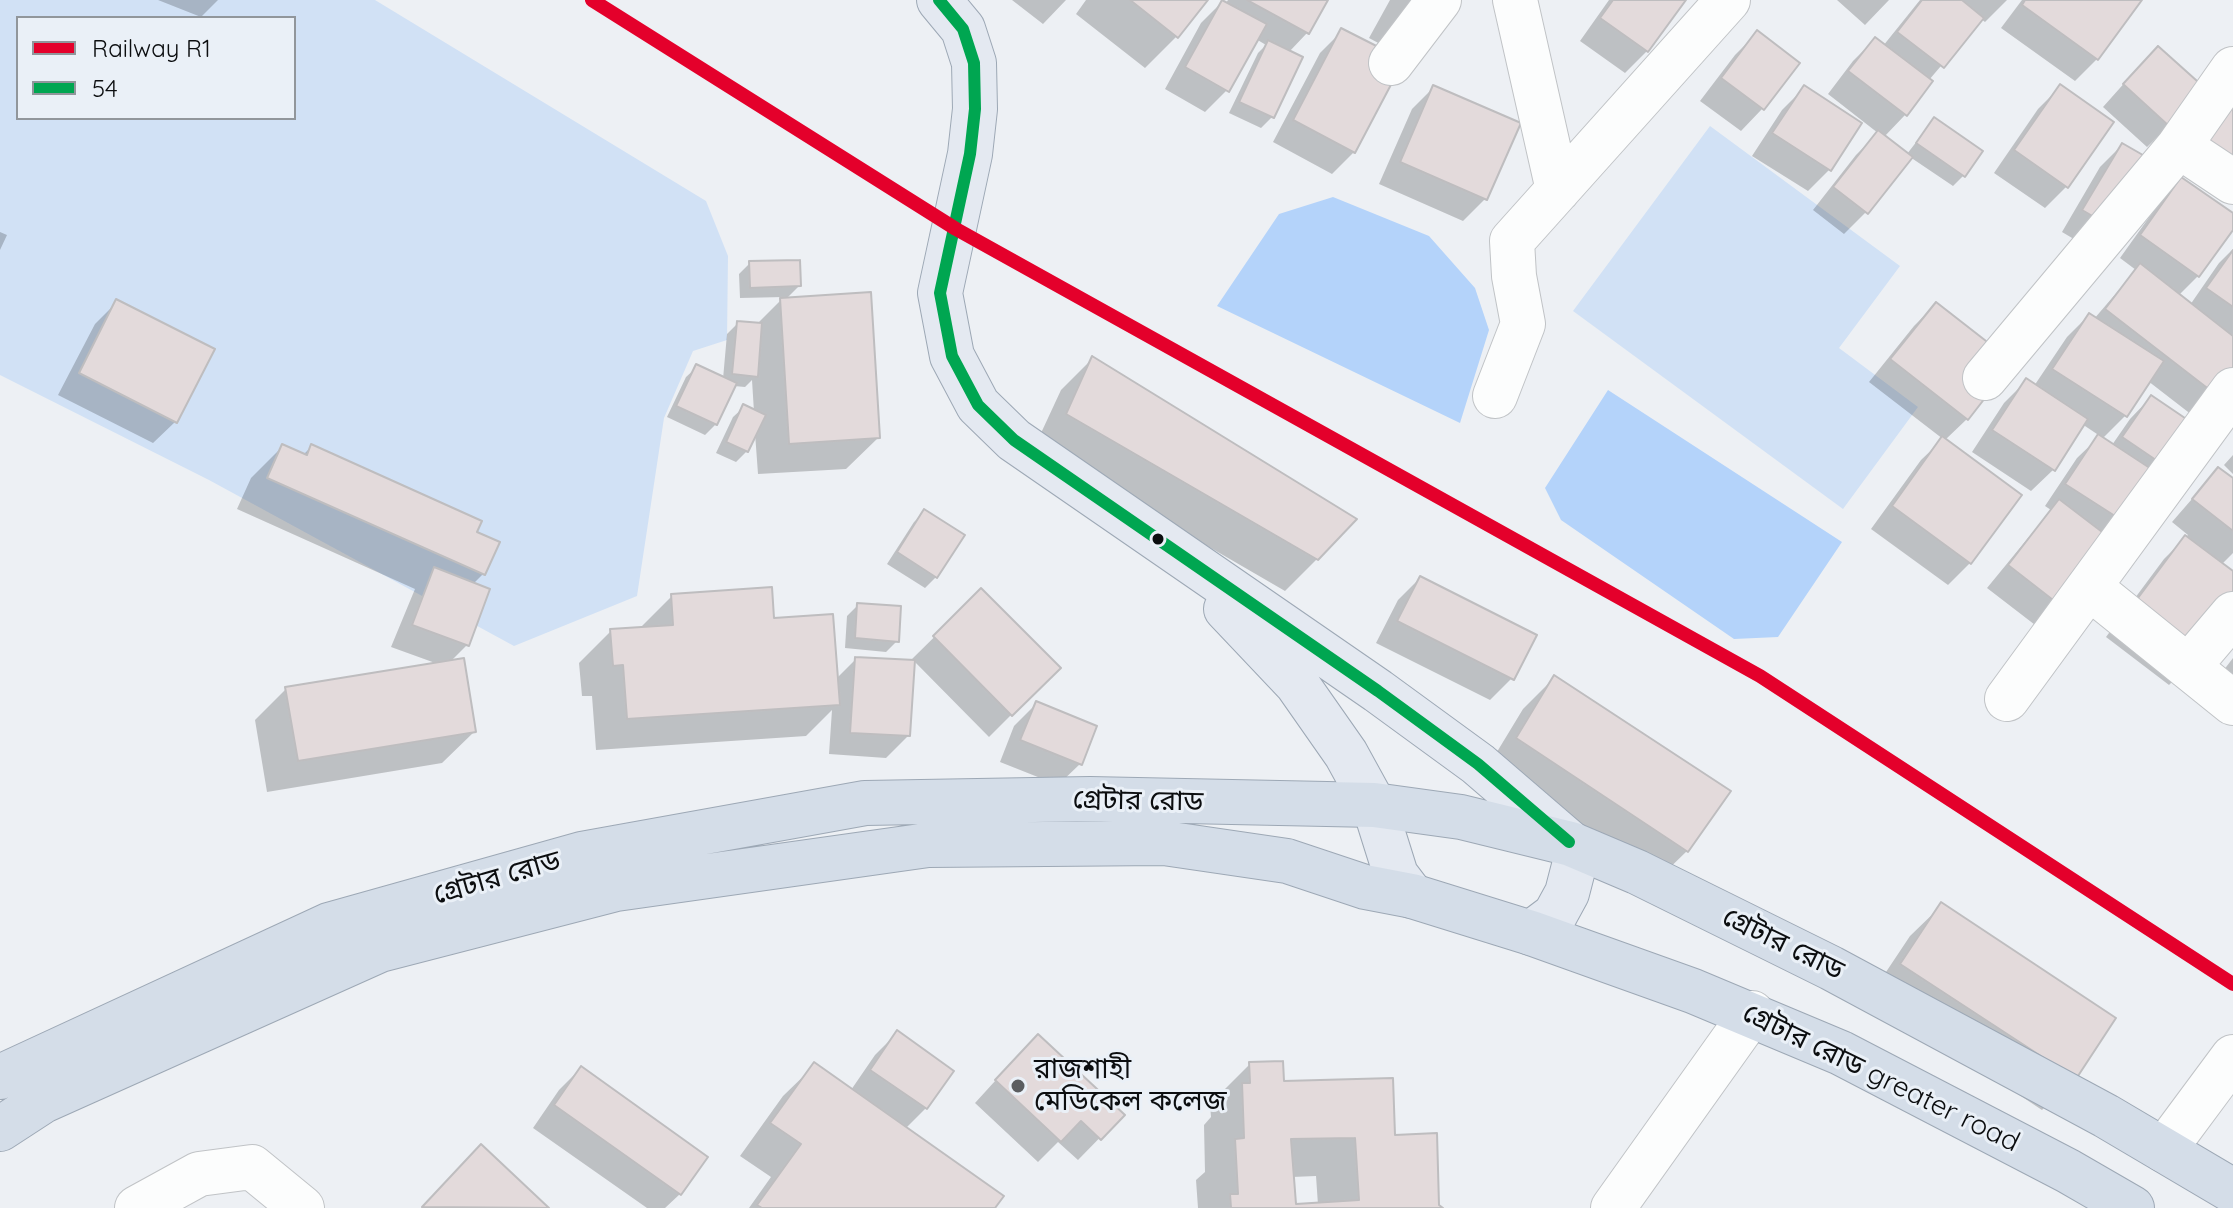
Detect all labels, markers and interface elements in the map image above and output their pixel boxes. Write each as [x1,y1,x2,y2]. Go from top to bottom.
legend [16,16,296,120]
text: Railway R1 [92,33,211,63]
text: 54 [92,73,118,103]
unlabelled marker [1150,531,1166,547]
street label: গ্রেটার রোড [1072,783,1204,819]
street label: গ্রেটার রোড [429,844,565,912]
street label: গ্রেটার রোড [1717,900,1849,988]
street label: গ্রেটার রোড greater road [1737,996,2025,1160]
place label: রাজশাহী মেডিকেল কলেজ [1034,1053,1227,1119]
marker: রাজশাহী মেডিকেল কলেজ [1009,1077,1027,1095]

